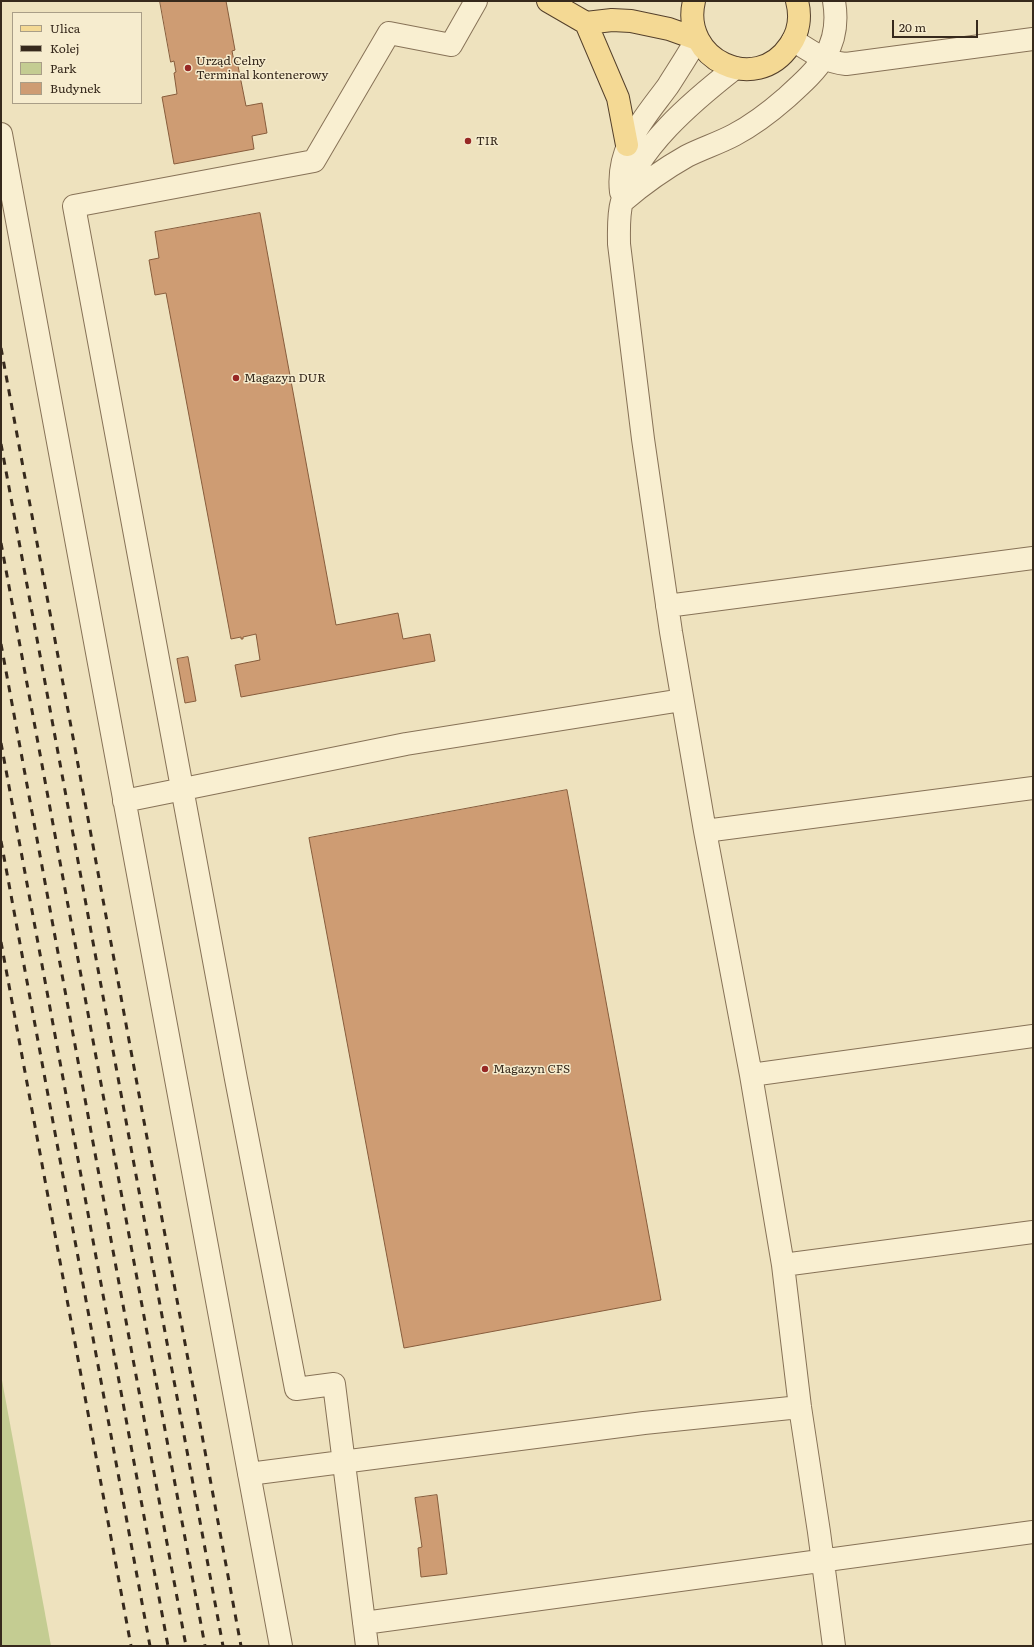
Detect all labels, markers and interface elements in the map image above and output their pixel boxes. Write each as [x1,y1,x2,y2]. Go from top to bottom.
legend [12,12,142,104]
scale bar [894,12,980,38]
text: 20 m [899,18,926,36]
text: Ulica [50,19,80,37]
text: Kolej [50,39,80,57]
place label: Urząd Celny Terminal kontenerowy [196,54,329,82]
text: Park [50,59,76,77]
marker: Urząd Celny Terminal kontenerowy [183,63,193,73]
text: Budynek [50,79,101,97]
place label: TIR [476,134,498,148]
marker: TIR [463,136,473,146]
place label: Magazyn DUR [244,371,326,385]
marker: Magazyn DUR [231,373,241,383]
place label: Magazyn CFS [493,1062,570,1076]
marker: Magazyn CFS [480,1064,490,1074]

